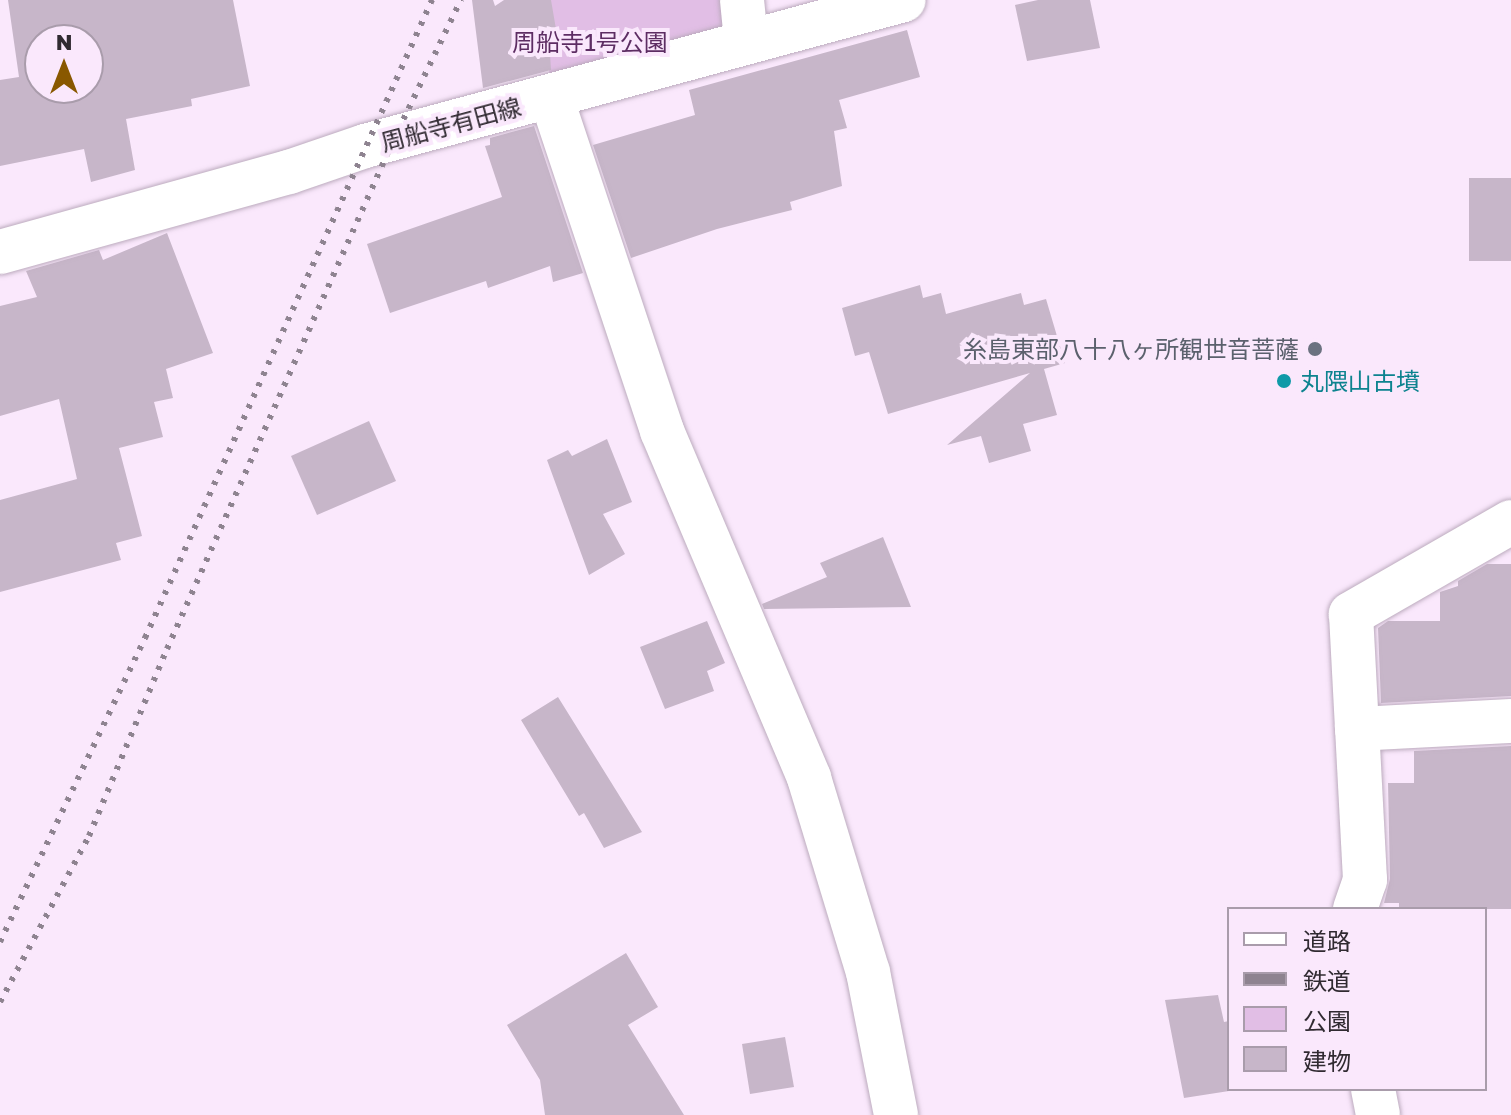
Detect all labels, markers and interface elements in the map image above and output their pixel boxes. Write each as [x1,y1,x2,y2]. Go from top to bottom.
north arrow [24,24,104,104]
text: N [56,28,72,55]
park label: 周船寺1号公園 [512,28,668,56]
street label: 周船寺有田線 [378,91,524,157]
place label: 糸島東部八十八ヶ所観世音菩薩 [963,335,1299,363]
marker: 糸島東部八十八ヶ所観世音菩薩 [1306,340,1324,358]
place label: 丸隈山古墳 [1300,367,1420,395]
marker: 丸隈山古墳 [1275,372,1293,390]
legend [1227,907,1487,1091]
text: 道路 [1303,926,1351,955]
text: 鉄道 [1303,966,1351,995]
text: 公園 [1303,1006,1351,1035]
text: 建物 [1303,1046,1351,1075]

